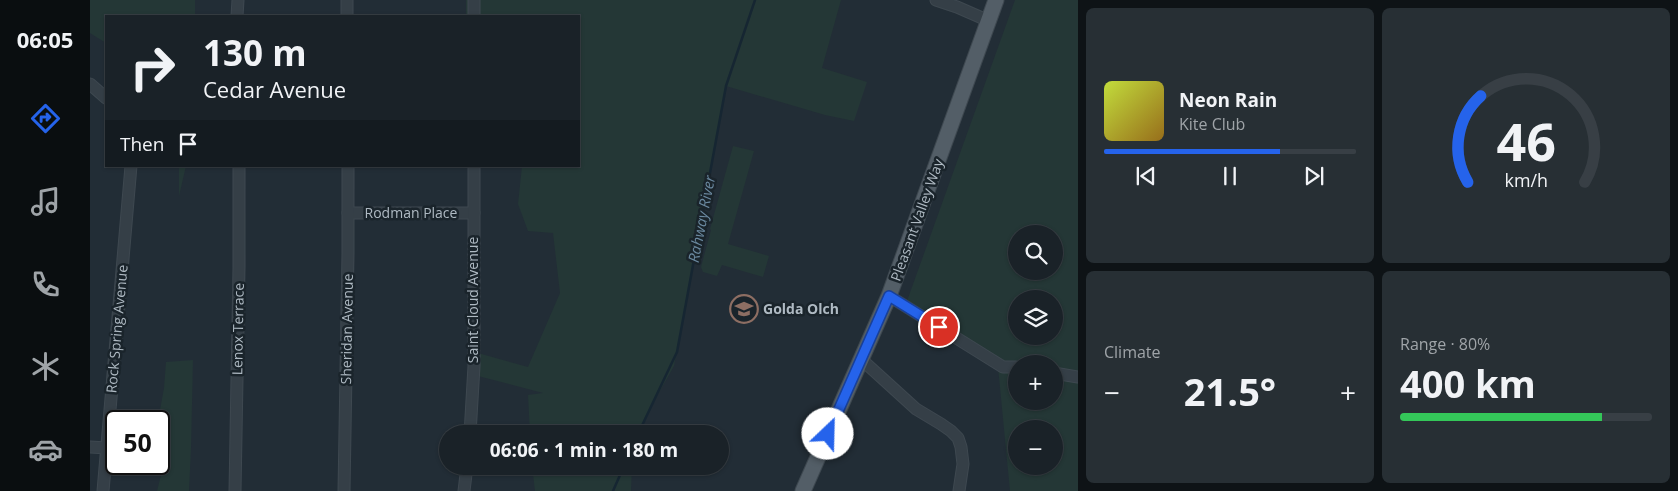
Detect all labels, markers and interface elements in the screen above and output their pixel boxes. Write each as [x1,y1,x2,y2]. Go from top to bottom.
text: 06:05 [17,24,73,54]
text: 130 m [203,29,307,76]
icon: right [120,35,185,100]
text: Cedar Avenue [203,74,346,104]
text: Neon Rain [1179,87,1277,113]
icon: directions [28,101,63,136]
text: 46 [1496,105,1556,176]
text: Kite Club [1179,113,1245,135]
icon: arrive [174,130,202,158]
text: Then [120,131,164,157]
street label: Pleasant Valley Way [886,155,948,284]
icon: previous [1132,162,1160,190]
icon: pause [1216,162,1244,190]
icon: next [1300,162,1328,190]
text: km/h [1504,168,1548,192]
water label: Rahway River [683,172,719,264]
icon: music [28,184,63,219]
street label: Rodman Place [365,203,458,222]
map controls [1008,225,1063,475]
button: search [1008,225,1063,280]
street label: Saint Cloud Avenue [463,237,482,363]
street label: Rock Spring Avenue [101,264,132,394]
icon: phone [28,267,63,302]
street label: Sheridan Avenue [336,273,357,384]
street label: Lenox Terrace [227,282,248,375]
button: layers [1008,290,1063,345]
school or university icon: Golda Olch [729,294,759,324]
place label: Golda Olch [763,299,839,318]
pin [918,306,960,348]
icon: arrive [925,313,953,341]
text: Range · 80% [1400,333,1490,355]
text: Climate [1104,341,1161,363]
icon: climate [28,349,63,384]
button: + [1008,355,1063,410]
text: 400 km [1400,357,1536,409]
text: 21.5° [1184,365,1276,417]
text: − [1104,373,1120,411]
text: + [1340,373,1356,411]
position arrow [801,407,853,459]
speed limit sign: 50 [105,410,170,475]
button: − [1008,420,1063,475]
icon: car [28,432,63,467]
text: 06:06 · 1 min · 180 m [490,437,678,463]

